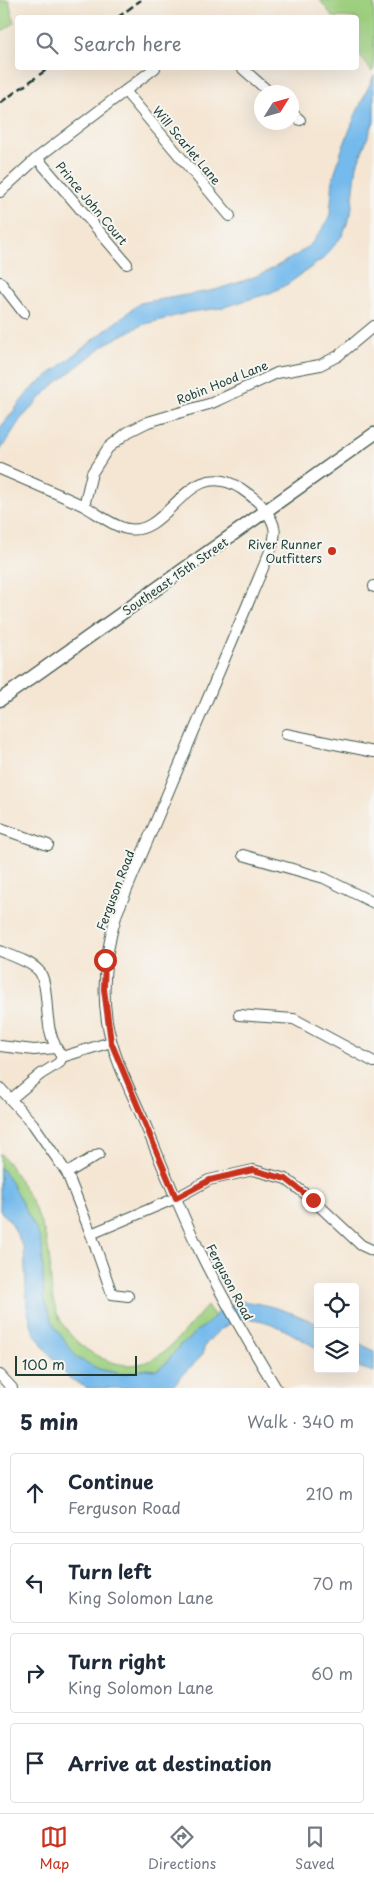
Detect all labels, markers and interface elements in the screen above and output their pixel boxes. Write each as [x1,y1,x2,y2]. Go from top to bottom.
search box [15,15,359,70]
icon: search [33,29,61,57]
text: Search here [73,29,182,57]
north arrow [254,85,299,130]
street label: Will Scarlet Lane [149,102,226,189]
street label: Prince John Court [52,158,132,249]
street label: Robin Hood Lane [174,355,271,409]
street label: Southeast 15th Street [118,533,232,619]
place label: River Runner Outfitters [248,535,323,567]
marker: River Runner Outfitters [326,545,338,557]
street label: Ferguson Road [91,847,139,933]
route start [94,949,117,972]
route end [302,1189,325,1212]
street label: Ferguson Road [202,1240,258,1324]
map controls [314,1283,359,1373]
button: locate [314,1283,359,1328]
button: layers [314,1328,359,1373]
scale bar [15,1353,138,1376]
text: 100 m [22,1354,65,1375]
text: 5 min [20,1405,78,1437]
text: Walk · 340 m [247,1409,354,1433]
text: Continue [68,1467,154,1495]
icon: ahead [21,1479,49,1507]
text: 210 m [305,1481,353,1505]
text: Ferguson Road [68,1495,181,1519]
text: Turn left [68,1557,152,1585]
icon: left [21,1569,49,1597]
text: 70 m [313,1571,353,1595]
text: King Solomon Lane [68,1585,214,1609]
text: Turn right [68,1647,166,1675]
icon: right [21,1659,49,1687]
text: 60 m [311,1661,353,1685]
text: King Solomon Lane [68,1675,214,1699]
icon: arrive [21,1749,49,1777]
text: Arrive at destination [68,1749,272,1777]
tab: Map [39,1823,69,1874]
tab: Directions [148,1823,216,1874]
tab: Saved [295,1823,335,1874]

